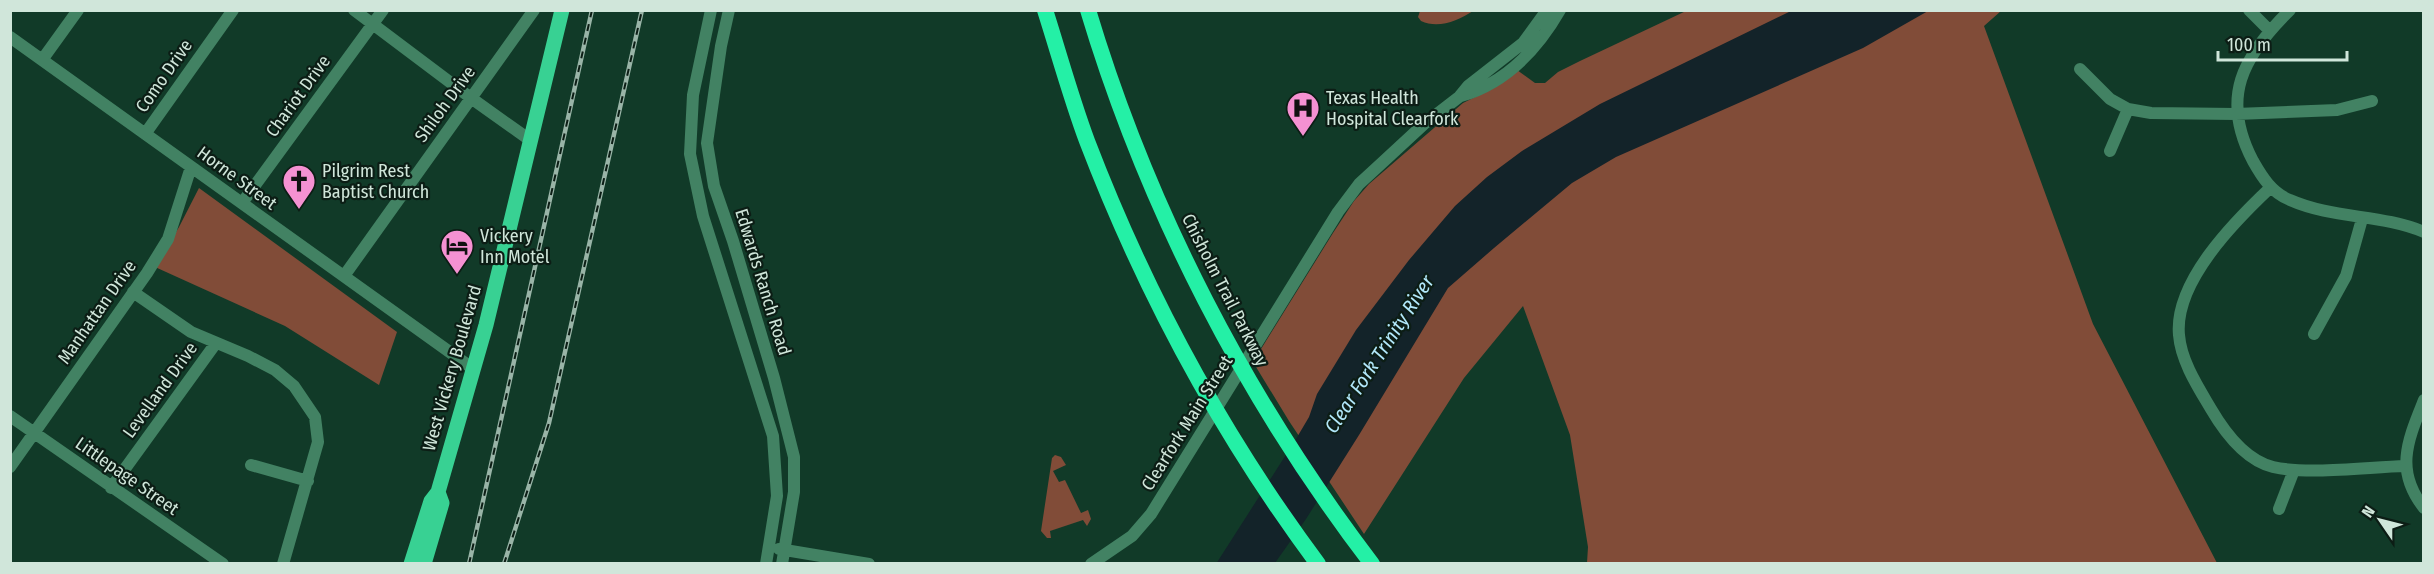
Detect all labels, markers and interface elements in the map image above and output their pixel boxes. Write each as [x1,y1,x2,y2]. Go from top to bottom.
scale bar [2218,24,2347,62]
text: 100 m [2227,34,2271,56]
street label: Como Drive [131,35,197,117]
street label: Chariot Drive [261,51,335,141]
street label: Shiloh Drive [410,61,480,146]
place label: Texas Health Hospital Clearfork [1326,87,1459,130]
hospital icon: Texas Health Hospital Clearfork [1285,90,1321,137]
street label: Horne Street [193,142,281,214]
place label: Pilgrim Rest Baptist Church [322,160,429,203]
church icon: Pilgrim Rest Baptist Church [281,163,317,210]
street label: Edwards Ranch Road [730,206,796,358]
street label: Chisholm Trail Parkway [1177,210,1273,370]
place label: Vickery Inn Motel [480,225,550,268]
hotel icon: Vickery Inn Motel [439,228,475,275]
street label: Manhattan Drive [53,256,141,368]
water label: Clear Fork Trinity River [1319,270,1440,437]
street label: West Vickery Boulevard [418,283,486,453]
street label: Levelland Drive [118,338,202,442]
street label: Clearfork Main Street [1137,351,1238,495]
street label: Littlepage Street [71,432,183,520]
north arrow [2350,490,2410,550]
text: N [2358,502,2379,521]

